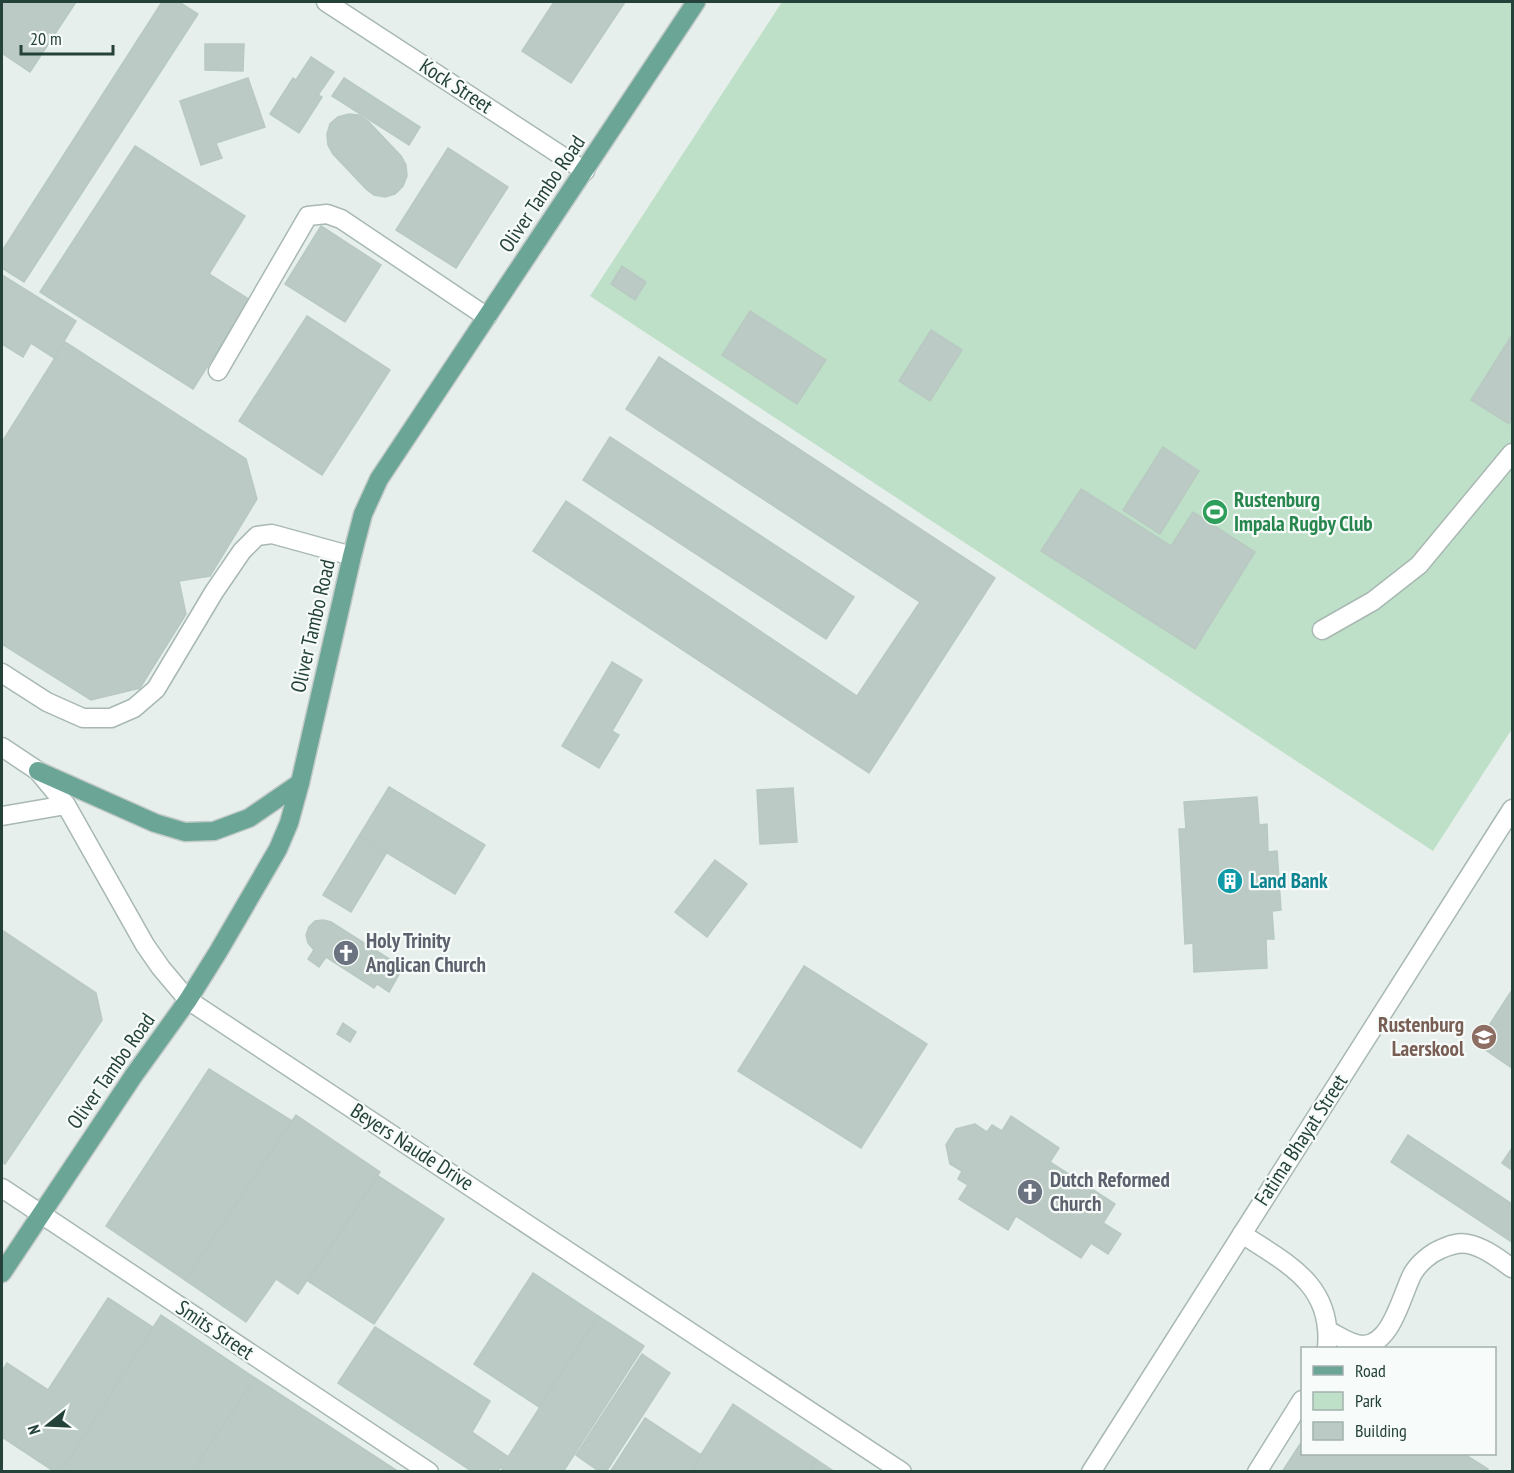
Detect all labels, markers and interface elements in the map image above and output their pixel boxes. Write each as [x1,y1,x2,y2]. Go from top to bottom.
scale bar [21,18,112,56]
text: 20 m [30,27,62,50]
street label: Kock Street [415,52,498,119]
street label: Oliver Tambo Road [492,130,591,257]
place label: Rustenburg Impala Rugby Club [1234,486,1373,537]
sports icon: Rustenburg Impala Rugby Club [1200,497,1230,527]
street label: Oliver Tambo Road [284,557,341,695]
building icon: Land Bank [1215,866,1245,896]
place label: Land Bank [1250,867,1328,894]
place label: Holy Trinity Anglican Church [365,927,486,978]
church icon: Holy Trinity Anglican Church [331,938,361,968]
street label: Oliver Tambo Road [61,1007,161,1134]
place label: Rustenburg Laerskool [1378,1011,1465,1062]
school or university icon: Rustenburg Laerskool [1469,1022,1499,1052]
street label: Fatima Bhayat Street [1248,1069,1353,1211]
street label: Beyers Naude Drive [346,1097,479,1196]
place label: Dutch Reformed Church [1050,1166,1170,1217]
church icon: Dutch Reformed Church [1015,1177,1045,1207]
street label: Smits Street [171,1294,259,1366]
legend [1301,1347,1496,1455]
text: Road [1355,1359,1386,1382]
text: Park [1355,1389,1382,1412]
north arrow [18,1395,78,1455]
text: Building [1355,1419,1407,1442]
text: N [23,1422,45,1437]

